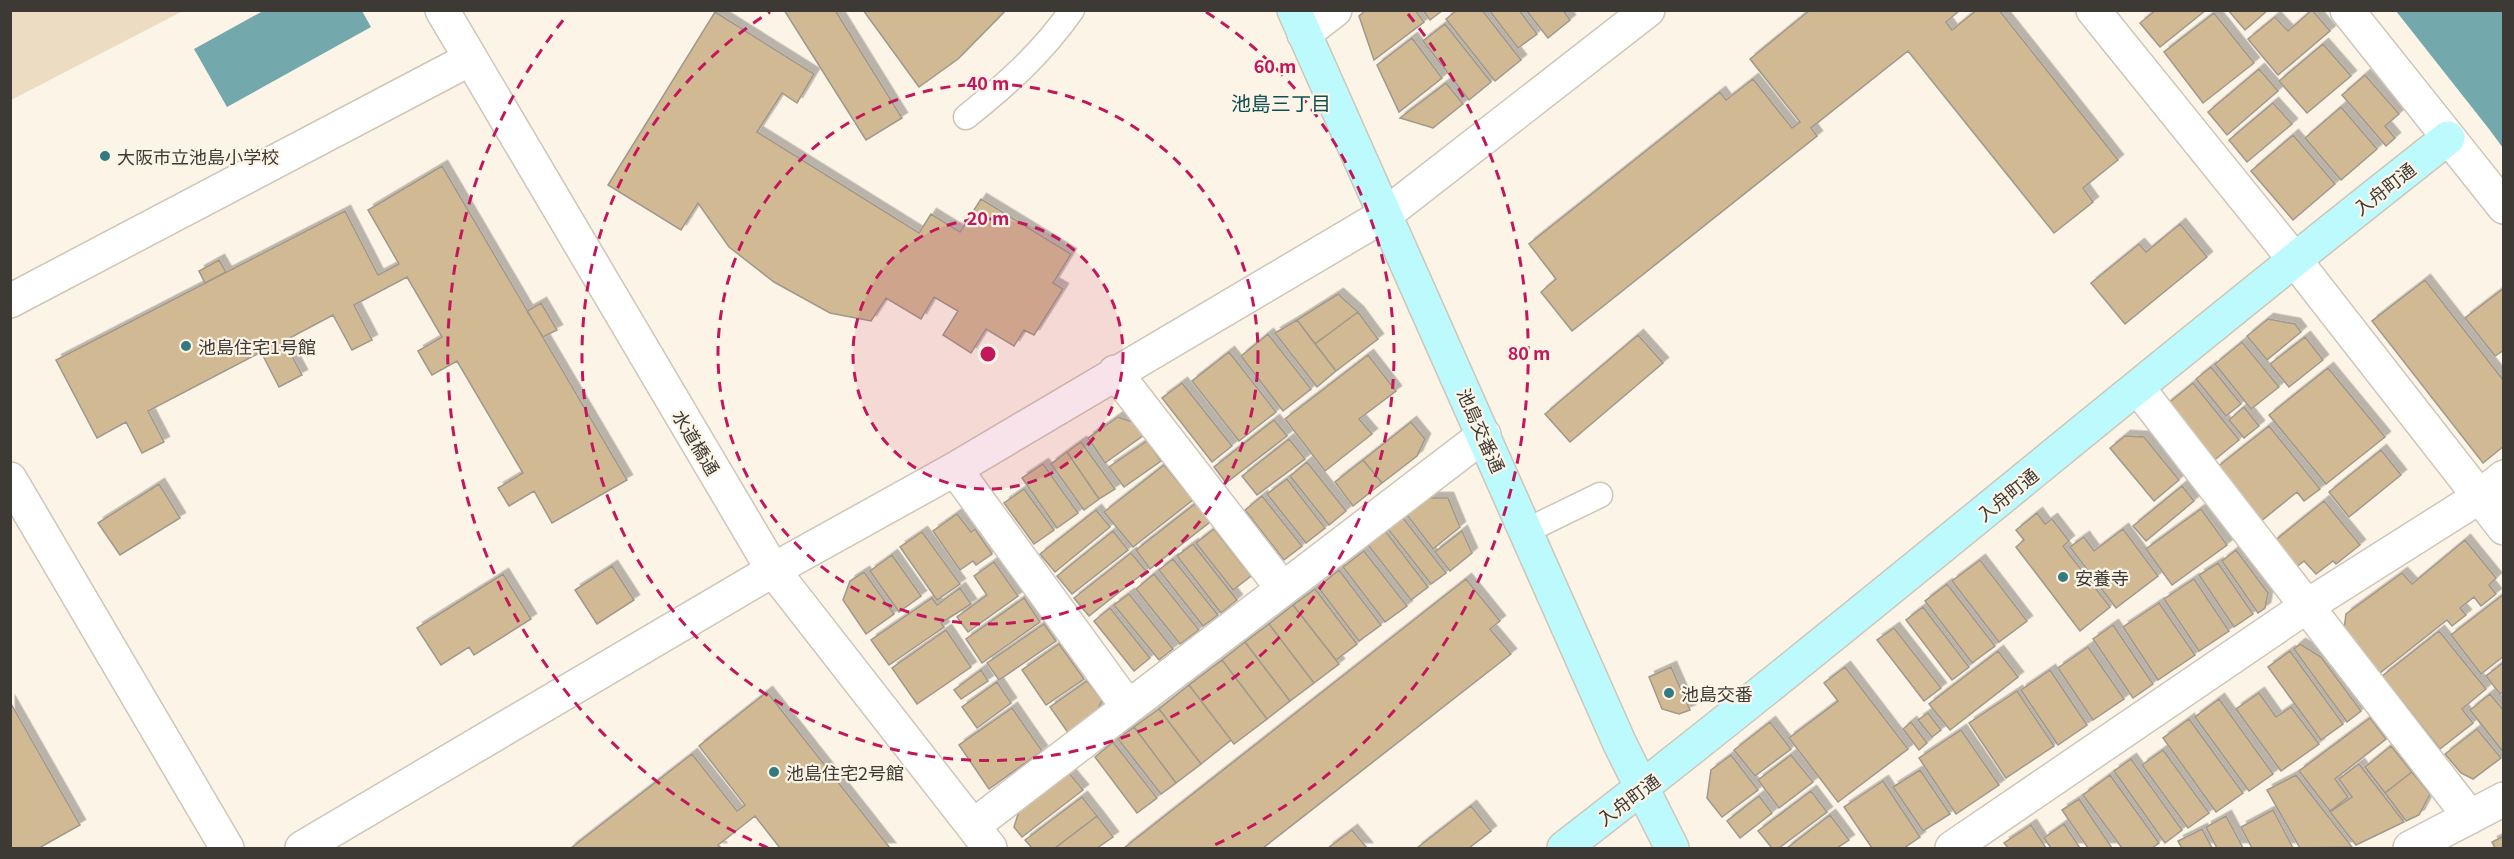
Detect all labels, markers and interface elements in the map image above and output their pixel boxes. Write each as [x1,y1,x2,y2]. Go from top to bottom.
text: 60 m [1254,52,1296,78]
text: 40 m [967,69,1009,95]
district label: 池島三丁目 [1231,88,1331,117]
place label: 大阪市立池島小学校 [117,143,279,169]
marker: 大阪市立池島小学校 [98,149,112,163]
street label: 入舟町通 [2348,156,2420,220]
text: 20 m [967,204,1009,230]
place label: 池島住宅1号館 [198,333,316,359]
marker: 池島住宅1号館 [179,339,193,353]
text: 80 m [1508,339,1550,365]
centre of rings [978,344,998,364]
street label: 池島交番通 [1452,384,1512,476]
street label: 水道橋通 [667,404,727,480]
street label: 入舟町通 [1971,461,2043,527]
place label: 安養寺 [2075,564,2129,590]
marker: 安養寺 [2056,570,2070,584]
place label: 池島交番 [1681,680,1753,706]
marker: 池島交番 [1662,686,1676,700]
place label: 池島住宅2号館 [786,759,904,785]
marker: 池島住宅2号館 [767,765,781,779]
street label: 入舟町通 [1591,767,1665,831]

